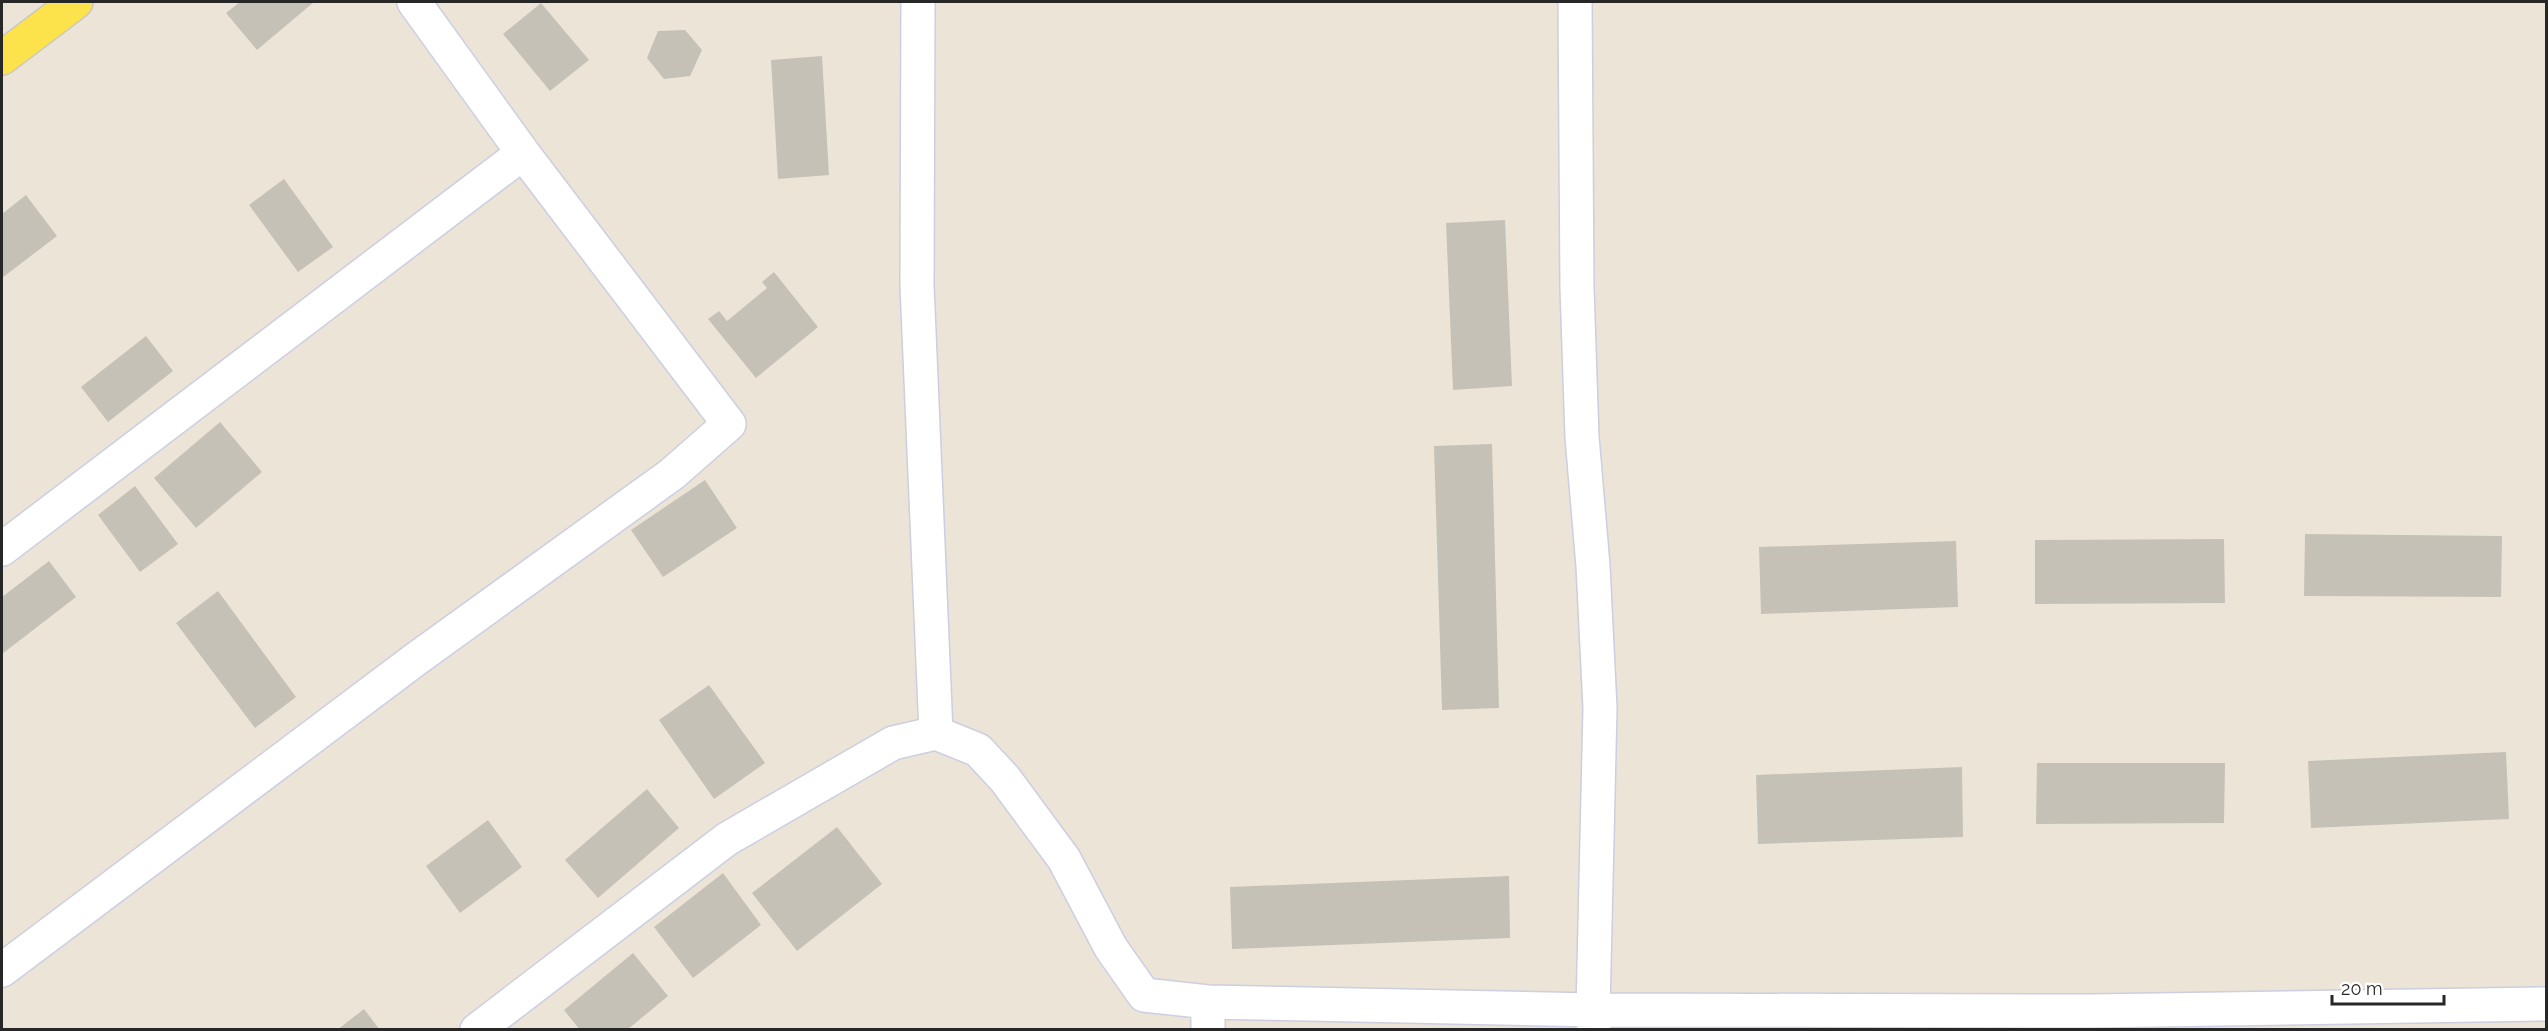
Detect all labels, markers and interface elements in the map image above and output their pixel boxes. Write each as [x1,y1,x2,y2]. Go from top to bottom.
scale bar [2332,968,2444,1006]
text: 20 m [2341,978,2383,999]

